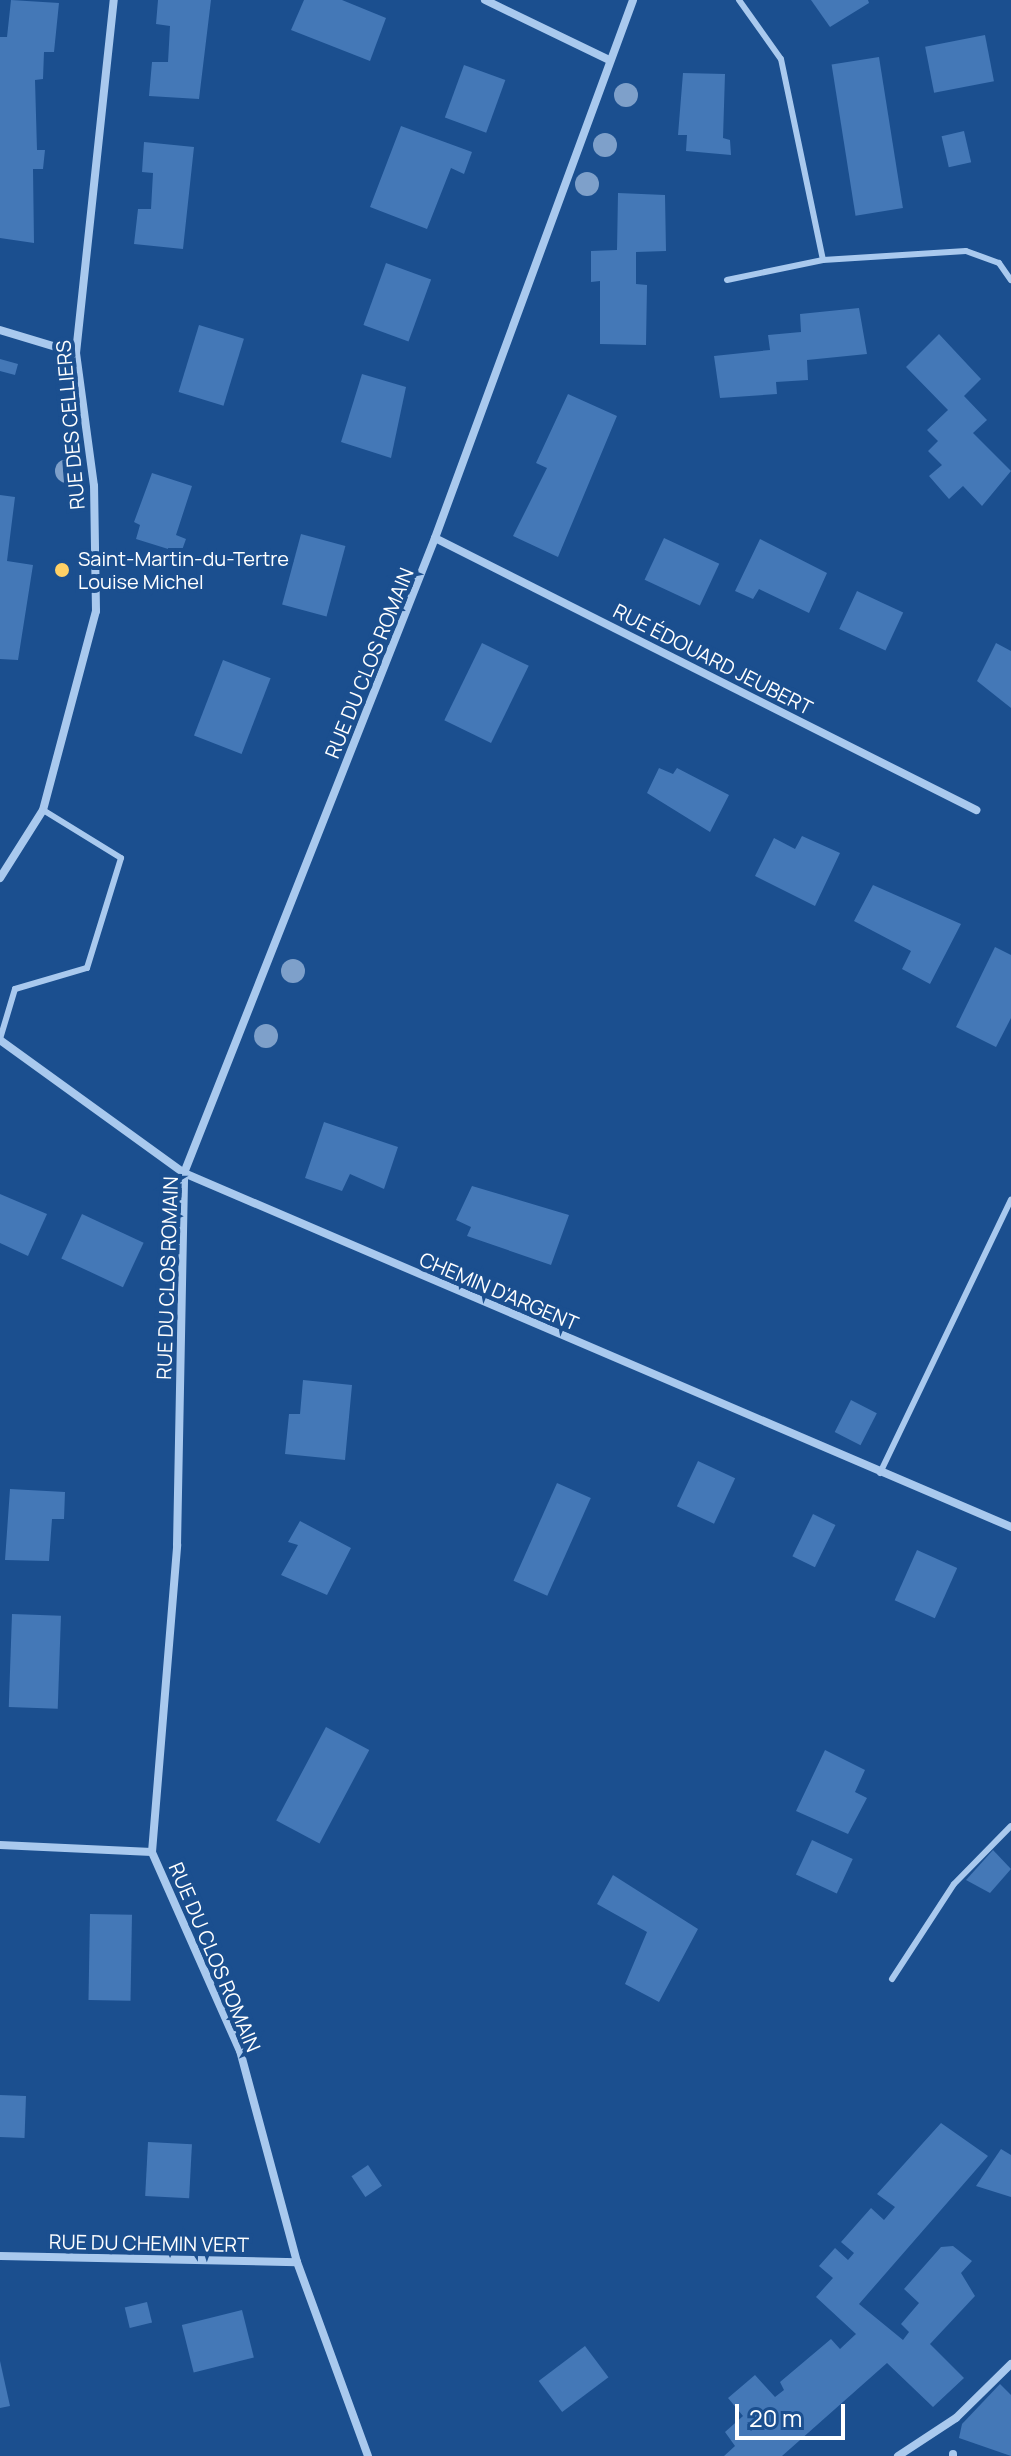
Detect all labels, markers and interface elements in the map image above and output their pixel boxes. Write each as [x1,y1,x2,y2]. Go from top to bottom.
street label: RUE DES CELLIERS [51,339,89,511]
place label: Saint-Martin-du-Tertre Louise Michel [78,546,289,593]
marker: Saint-Martin-du-Tertre Louise Michel [53,561,71,579]
street label: RUE DU CLOS ROMAIN [320,564,418,762]
street label: RUE ÉDOUARD JEUBERT [609,598,817,720]
street label: RUE DU CLOS ROMAIN [151,1176,183,1380]
street label: CHEMIN D'ARGENT [416,1247,582,1335]
street label: RUE DU CLOS ROMAIN [164,1859,266,2055]
street label: RUE DU CHEMIN VERT [49,2229,249,2257]
scale bar [739,2388,849,2438]
text: 20 m [749,2401,802,2434]

